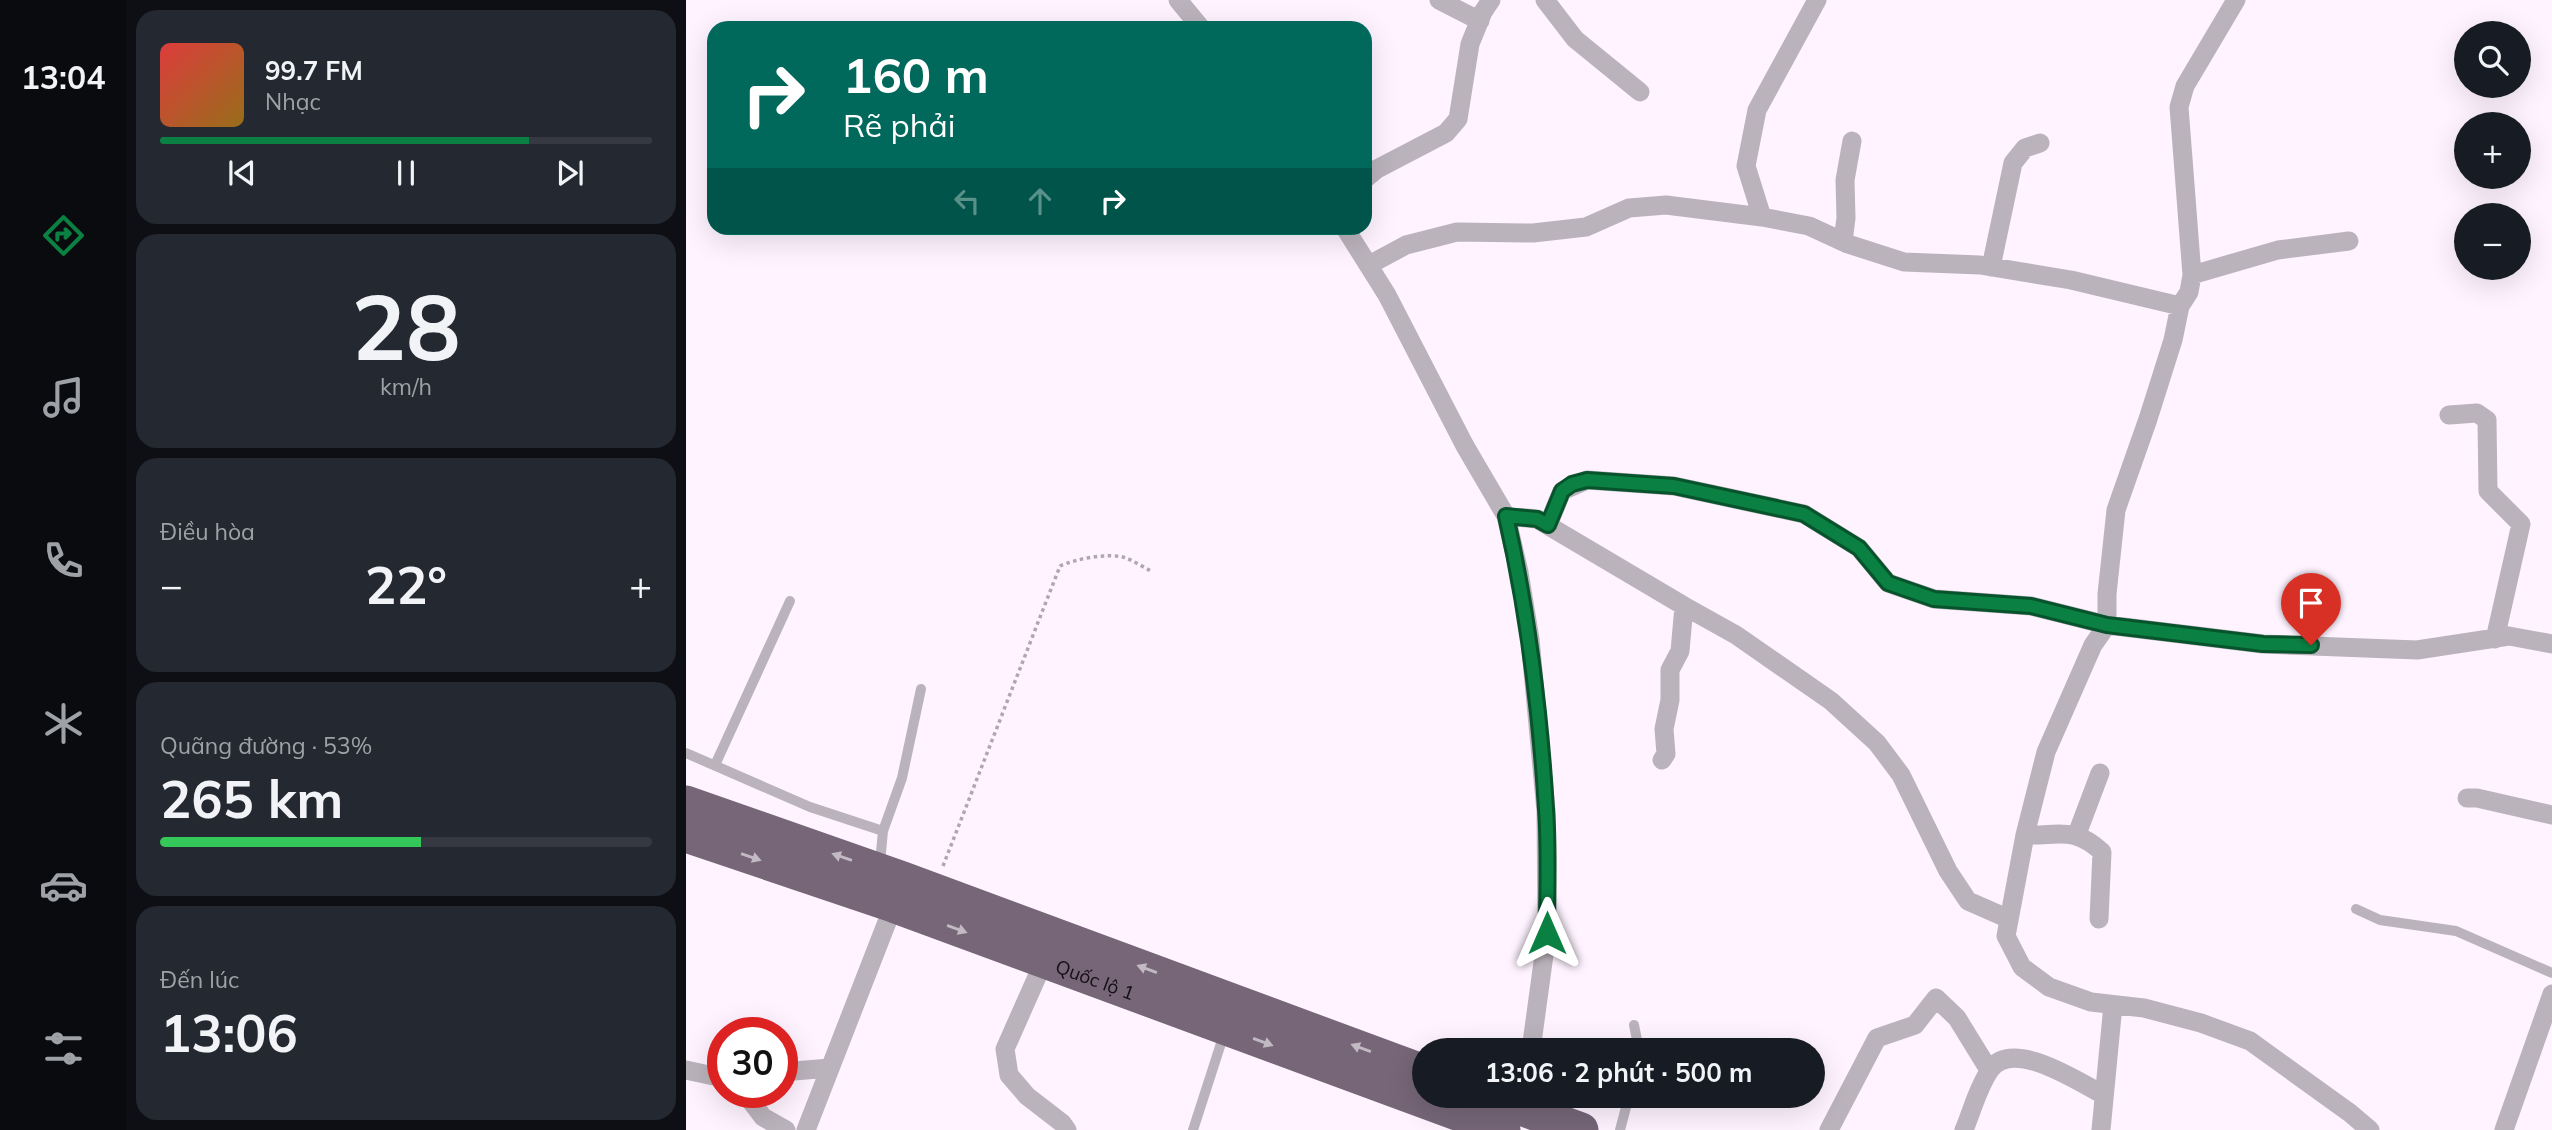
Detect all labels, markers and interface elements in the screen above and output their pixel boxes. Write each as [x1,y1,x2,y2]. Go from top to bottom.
map controls [2454,21,2531,280]
button: search [2454,21,2531,98]
text: 160 m [843,44,989,105]
icon: right [728,49,819,140]
text: 99.7 FM [265,54,363,87]
text: 13:04 [21,57,105,97]
text: Nhạc [265,87,321,116]
text: Rẽ phải [843,105,955,145]
button: + [2454,112,2531,189]
icon: previous [223,154,261,192]
icon: pause [387,154,425,192]
icon: next [551,154,589,192]
icon: left [948,182,986,220]
icon: ahead [1021,182,1059,220]
icon: right [1094,182,1132,220]
button: − [2454,203,2531,280]
icon: directions [39,211,88,260]
text: 28 [351,269,461,383]
text: km/h [380,372,432,401]
icon: music [39,373,88,422]
text: Điều hòa [160,517,255,546]
icon: phone [39,536,88,585]
text: 22° [365,552,447,617]
text: − [160,561,183,609]
text: + [629,561,652,609]
pin [2281,573,2341,645]
icon: arrive [2292,584,2330,622]
icon: climate [39,699,88,748]
text: Quãng đường · 53% [160,731,372,760]
text: 265 km [160,766,343,831]
one-way arrow [831,851,852,862]
one-way arrow [740,852,761,863]
icon: car [39,861,88,910]
position arrow [1510,896,1584,970]
one-way arrow [947,924,968,935]
street label: Quốc lộ 1 [1052,954,1138,1005]
one-way arrow [1137,963,1158,974]
text: Đến lúc [160,965,239,994]
text: 13:06 [160,1000,298,1065]
speed limit sign: 30 [707,1017,798,1108]
icon: filters [39,1024,88,1073]
one-way arrow [1252,1036,1273,1047]
one-way arrow [1350,1042,1371,1053]
text: 13:06 · 2 phút · 500 m [1485,1056,1752,1089]

